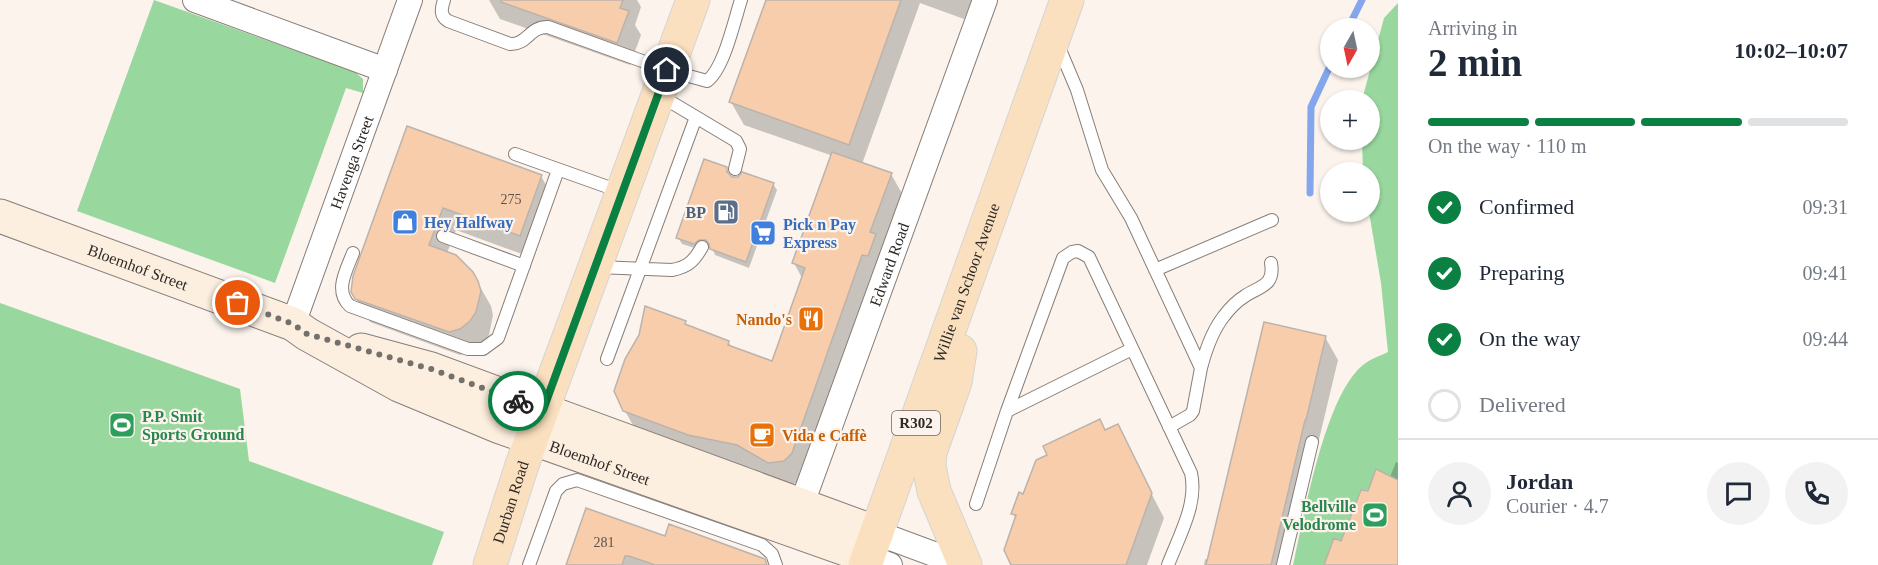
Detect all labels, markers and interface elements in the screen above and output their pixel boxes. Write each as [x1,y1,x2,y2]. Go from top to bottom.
text: Arriving in [1428,17,1517,39]
north arrow [1320,18,1380,78]
map controls [1320,18,1380,222]
text: 10:02–10:07 [1734,38,1848,63]
text: 2 min [1428,41,1522,84]
pin [641,44,692,95]
icon: home [650,53,683,86]
button: + [1320,90,1380,150]
street label: Havenga Street [327,113,376,211]
text: On the way · 110 m [1428,135,1587,157]
button: − [1320,162,1380,222]
icon: check [1428,191,1461,224]
house number: 275 [501,192,522,207]
text: Confirmed [1479,194,1574,219]
text: 09:31 [1802,196,1848,218]
fuel station icon: BP [711,197,741,227]
street label: Willie van Schoor Avenue [930,201,1002,364]
place label: BP [686,204,706,221]
shop icon: Hey Halfway [390,207,420,237]
place label: Hey Halfway [424,214,513,232]
place label: Pick n Pay Express [783,216,856,252]
supermarket icon: Pick n Pay Express [748,218,778,248]
street label: Edward Road [866,220,912,308]
street label: Bloemhof Street [86,241,191,293]
icon: check [1428,257,1461,290]
text: Preparing [1479,260,1565,285]
text: 09:41 [1802,262,1848,284]
pin [212,277,263,328]
icon: bag [221,286,254,319]
restaurant icon: Nando's [796,304,826,334]
place label: Nando's [736,311,792,328]
icon: check [1428,323,1461,356]
text: On the way [1479,326,1580,351]
text: 09:44 [1802,328,1848,350]
courier [488,371,548,431]
icon: bike [502,385,535,418]
text: Delivered [1479,392,1566,417]
place label: P.P. Smit Sports Ground [142,408,245,444]
sports icon: P.P. Smit Sports Ground [107,410,137,440]
road number: R302 [892,411,940,435]
cafe icon: Vida e Caffè [747,420,777,450]
place label: Vida e Caffè [782,427,867,444]
street label: Bloemhof Street [547,437,653,488]
street label: Durban Road [489,459,531,546]
button: person [1428,462,1491,525]
button: chat [1707,462,1770,525]
button: phone [1785,462,1848,525]
text: Jordan [1506,469,1573,494]
text: Courier · 4.7 [1506,495,1609,517]
place label: Bellville Velodrome [1282,498,1356,533]
sports icon: Bellville Velodrome [1360,500,1390,530]
house number: 281 [594,535,615,550]

